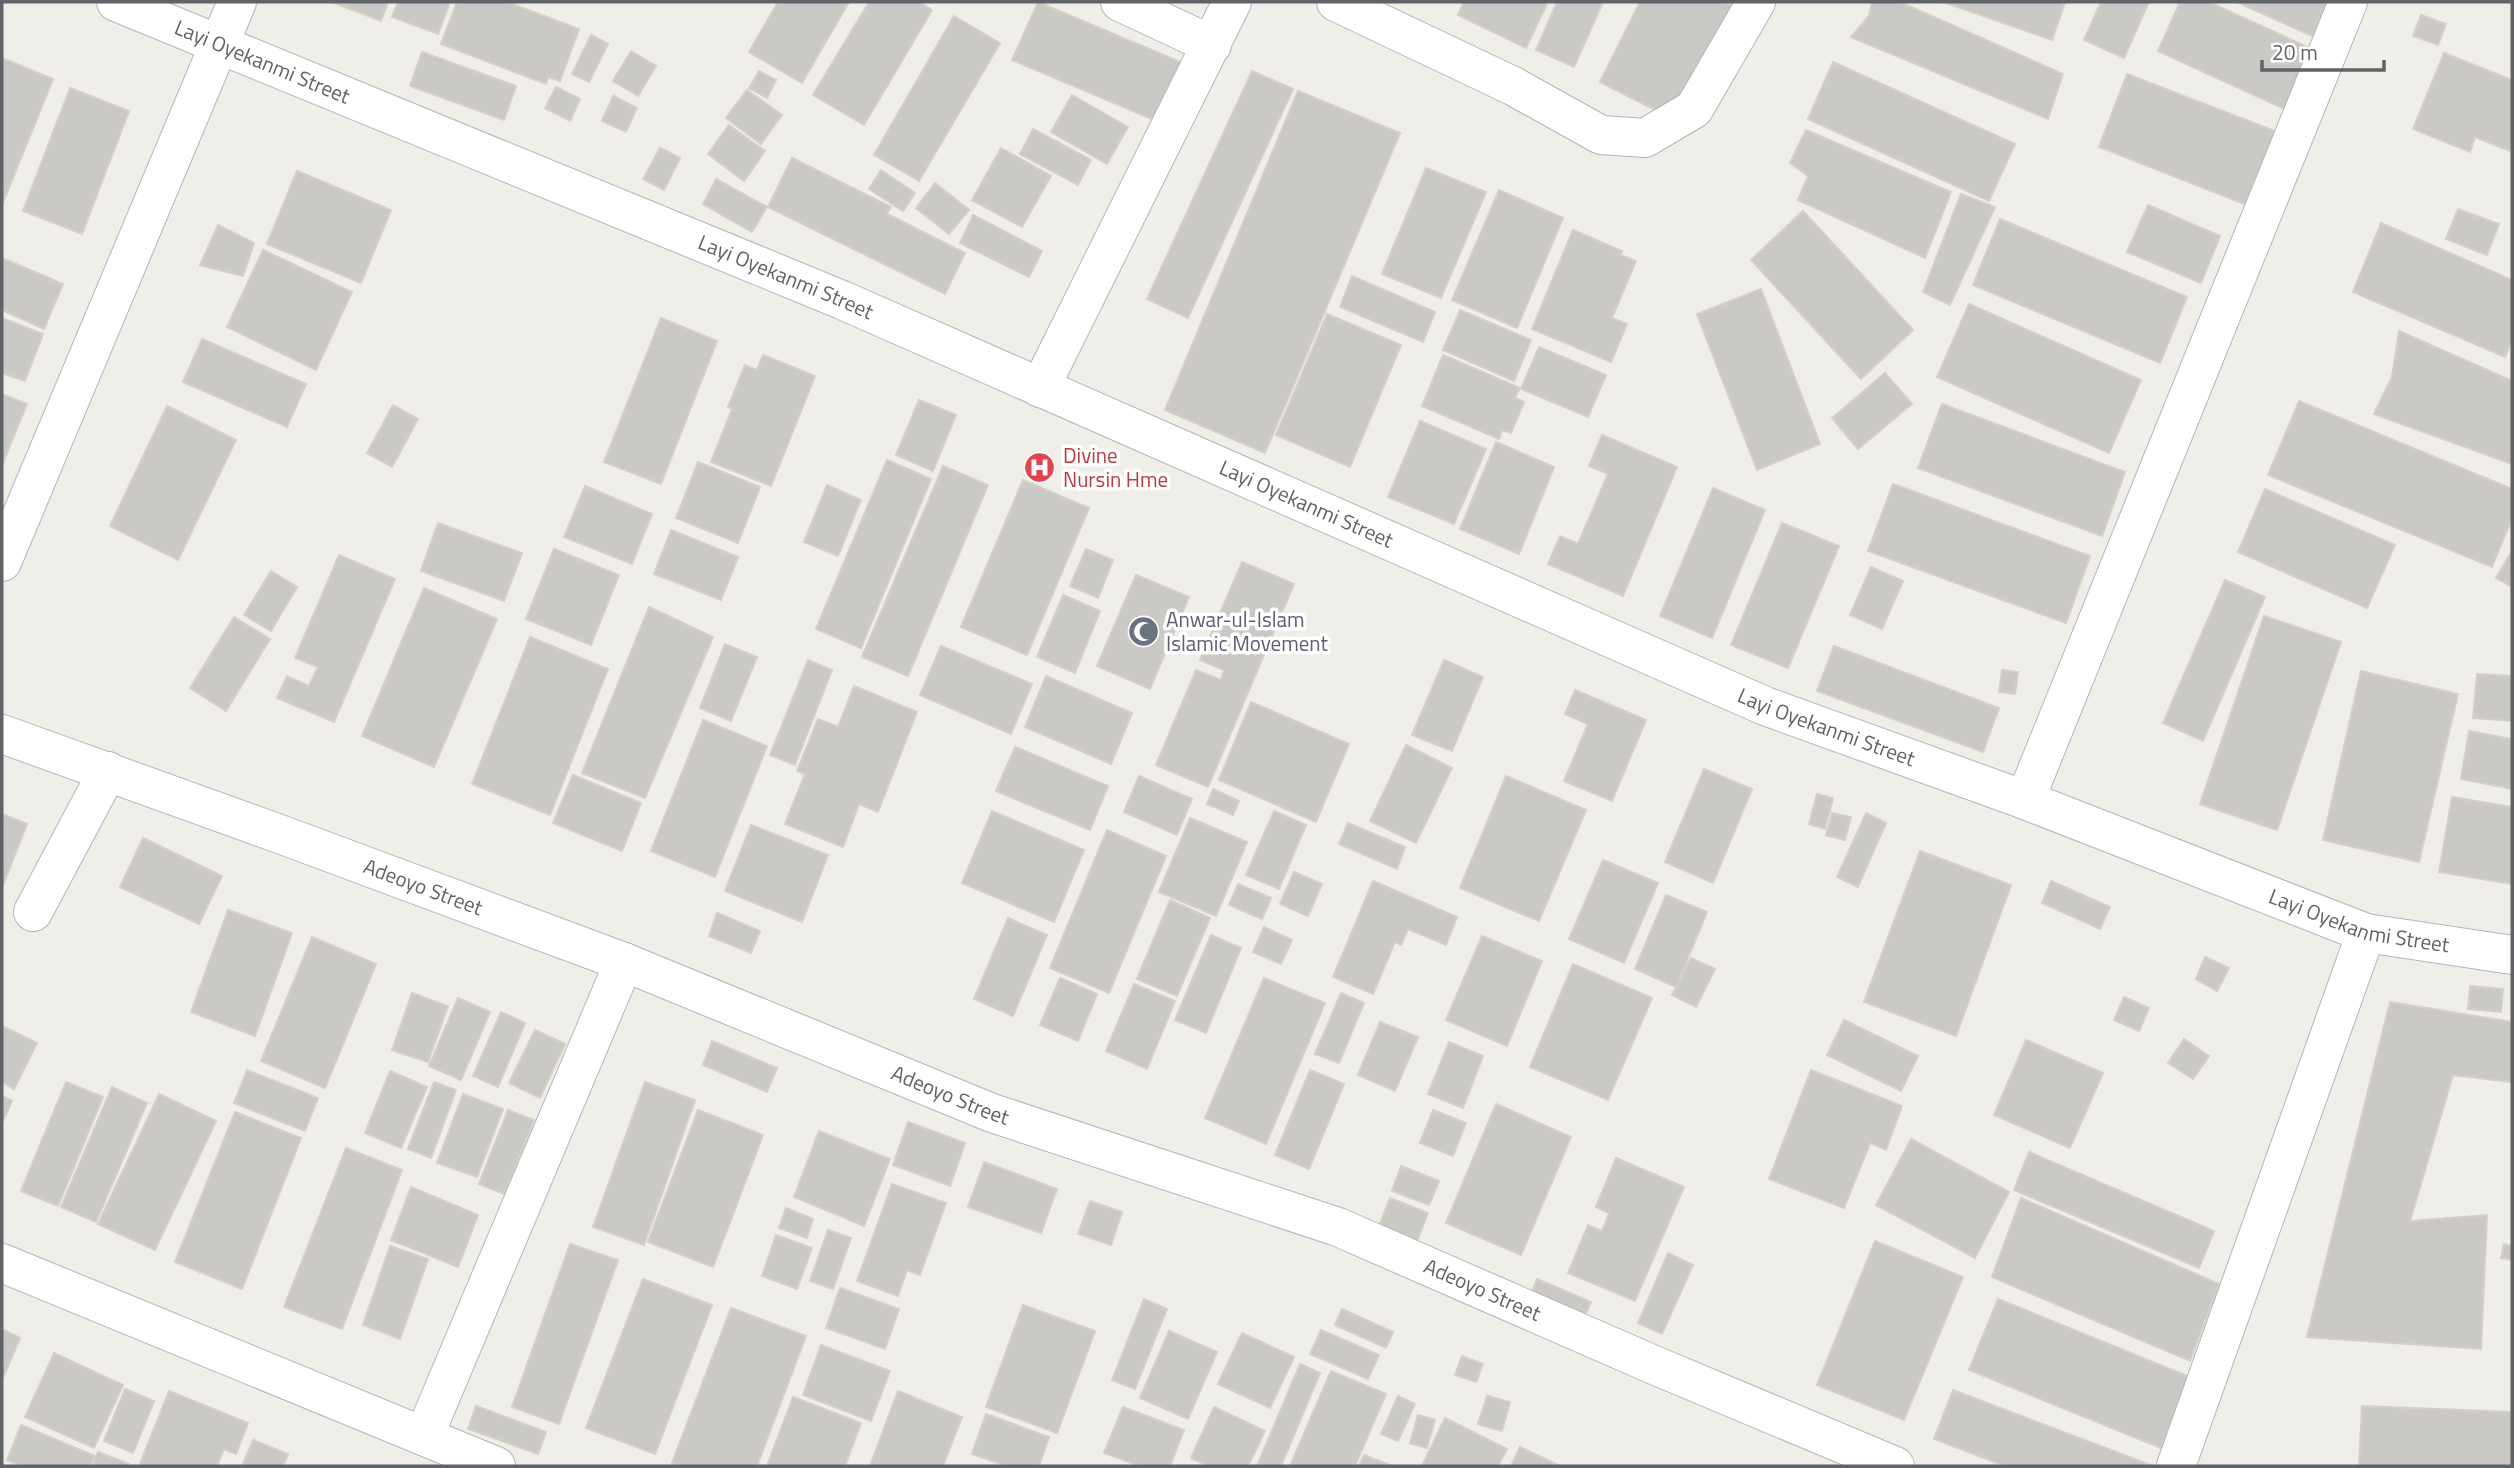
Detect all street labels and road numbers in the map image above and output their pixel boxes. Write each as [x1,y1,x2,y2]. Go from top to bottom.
street label: Layi Oyekanmi Street [170,11,356,112]
street label: Layi Oyekanmi Street [694,226,879,327]
street label: Layi Oyekanmi Street [1215,451,1399,556]
street label: Layi Oyekanmi Street [1733,679,1920,774]
street label: Adeoyo Street [359,850,488,923]
street label: Layi Oyekanmi Street [2264,880,2452,960]
street label: Adeoyo Street [887,1056,1014,1133]
street label: Adeoyo Street [1419,1249,1547,1329]

